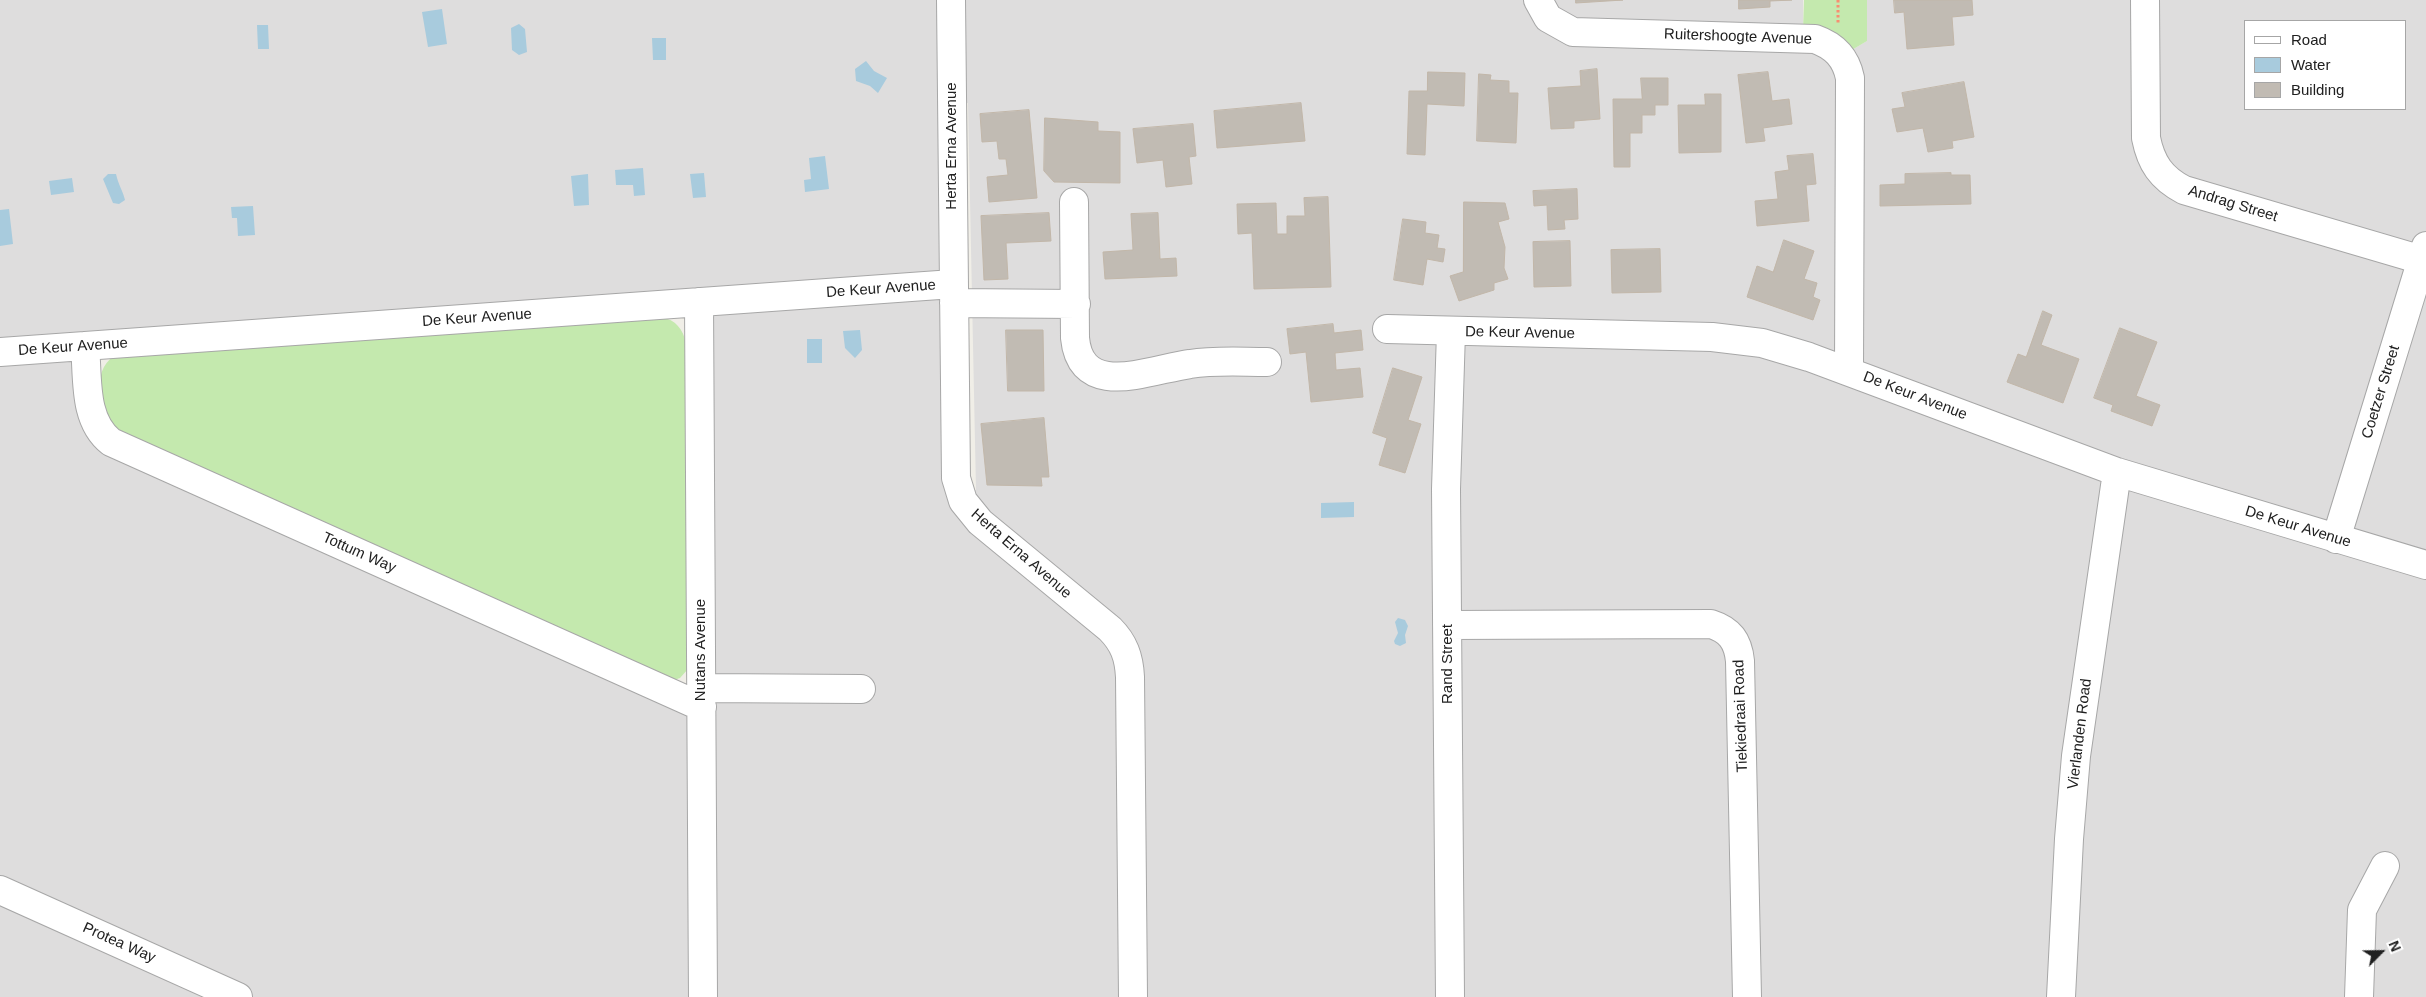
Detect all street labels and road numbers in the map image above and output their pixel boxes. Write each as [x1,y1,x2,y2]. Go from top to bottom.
street label: Ruitershoogte Avenue [1664,25,1812,49]
street label: Herta Erna Avenue [943,82,961,210]
street label: Andrag Street [2186,182,2280,226]
street label: De Keur Avenue [826,276,936,302]
street label: De Keur Avenue [422,305,532,331]
street label: De Keur Avenue [1465,323,1575,343]
street label: De Keur Avenue [18,334,128,360]
street label: Coetzer Street [2358,343,2404,441]
street label: De Keur Avenue [1861,368,1969,424]
street label: De Keur Avenue [2243,502,2353,552]
street label: Herta Erna Avenue [967,505,1075,603]
street label: Tottum Way [319,529,399,577]
street label: Nutans Avenue [692,599,710,701]
street label: Rand Street [1439,624,1457,704]
street label: Tiekiedraai Road [1730,659,1752,773]
street label: Vierlanden Road [2064,678,2096,790]
street label: Protea Way [80,919,158,967]

